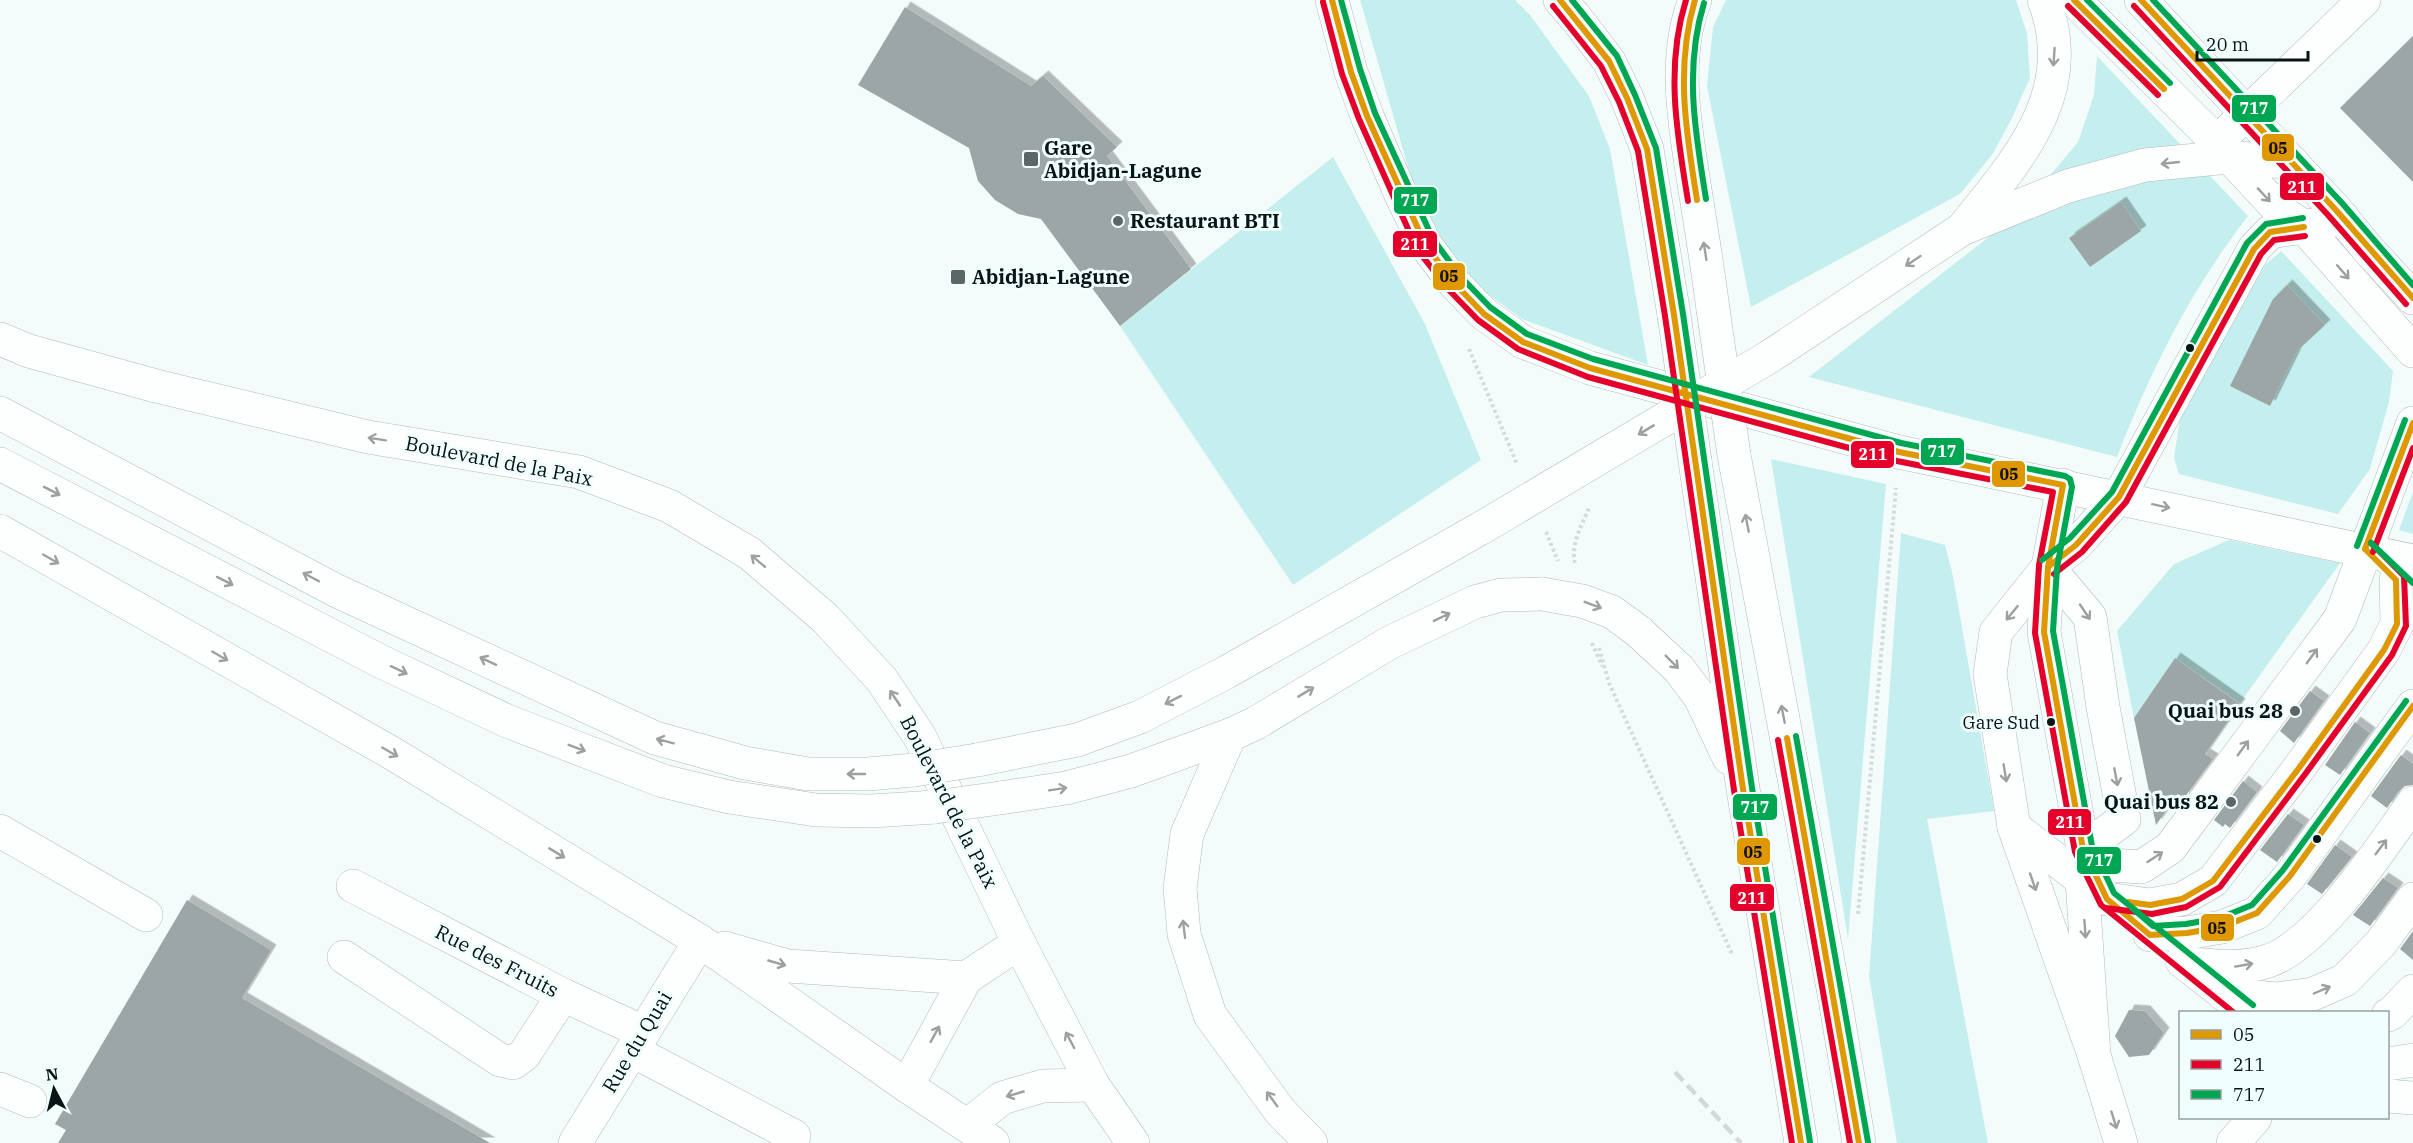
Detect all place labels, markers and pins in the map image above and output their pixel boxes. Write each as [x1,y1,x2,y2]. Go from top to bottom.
place label: Gare Abidjan-Lagune [1044,134,1202,184]
marker: Gare Abidjan-Lagune [1022,150,1040,168]
place label: Restaurant BTI [1130,207,1280,234]
marker: Restaurant BTI [1111,214,1125,228]
place label: Abidjan-Lagune [972,263,1130,290]
marker: Abidjan-Lagune [949,268,967,286]
unlabelled marker [2184,342,2196,354]
place label: Quai bus 28 [2168,697,2283,724]
marker: Quai bus 28 [2288,704,2302,718]
place label: Gare Sud [1963,711,2040,734]
marker: Gare Sud [2045,716,2057,728]
place label: Quai bus 82 [2104,788,2219,815]
marker: Quai bus 82 [2224,795,2238,809]
unlabelled marker [2311,833,2323,845]

